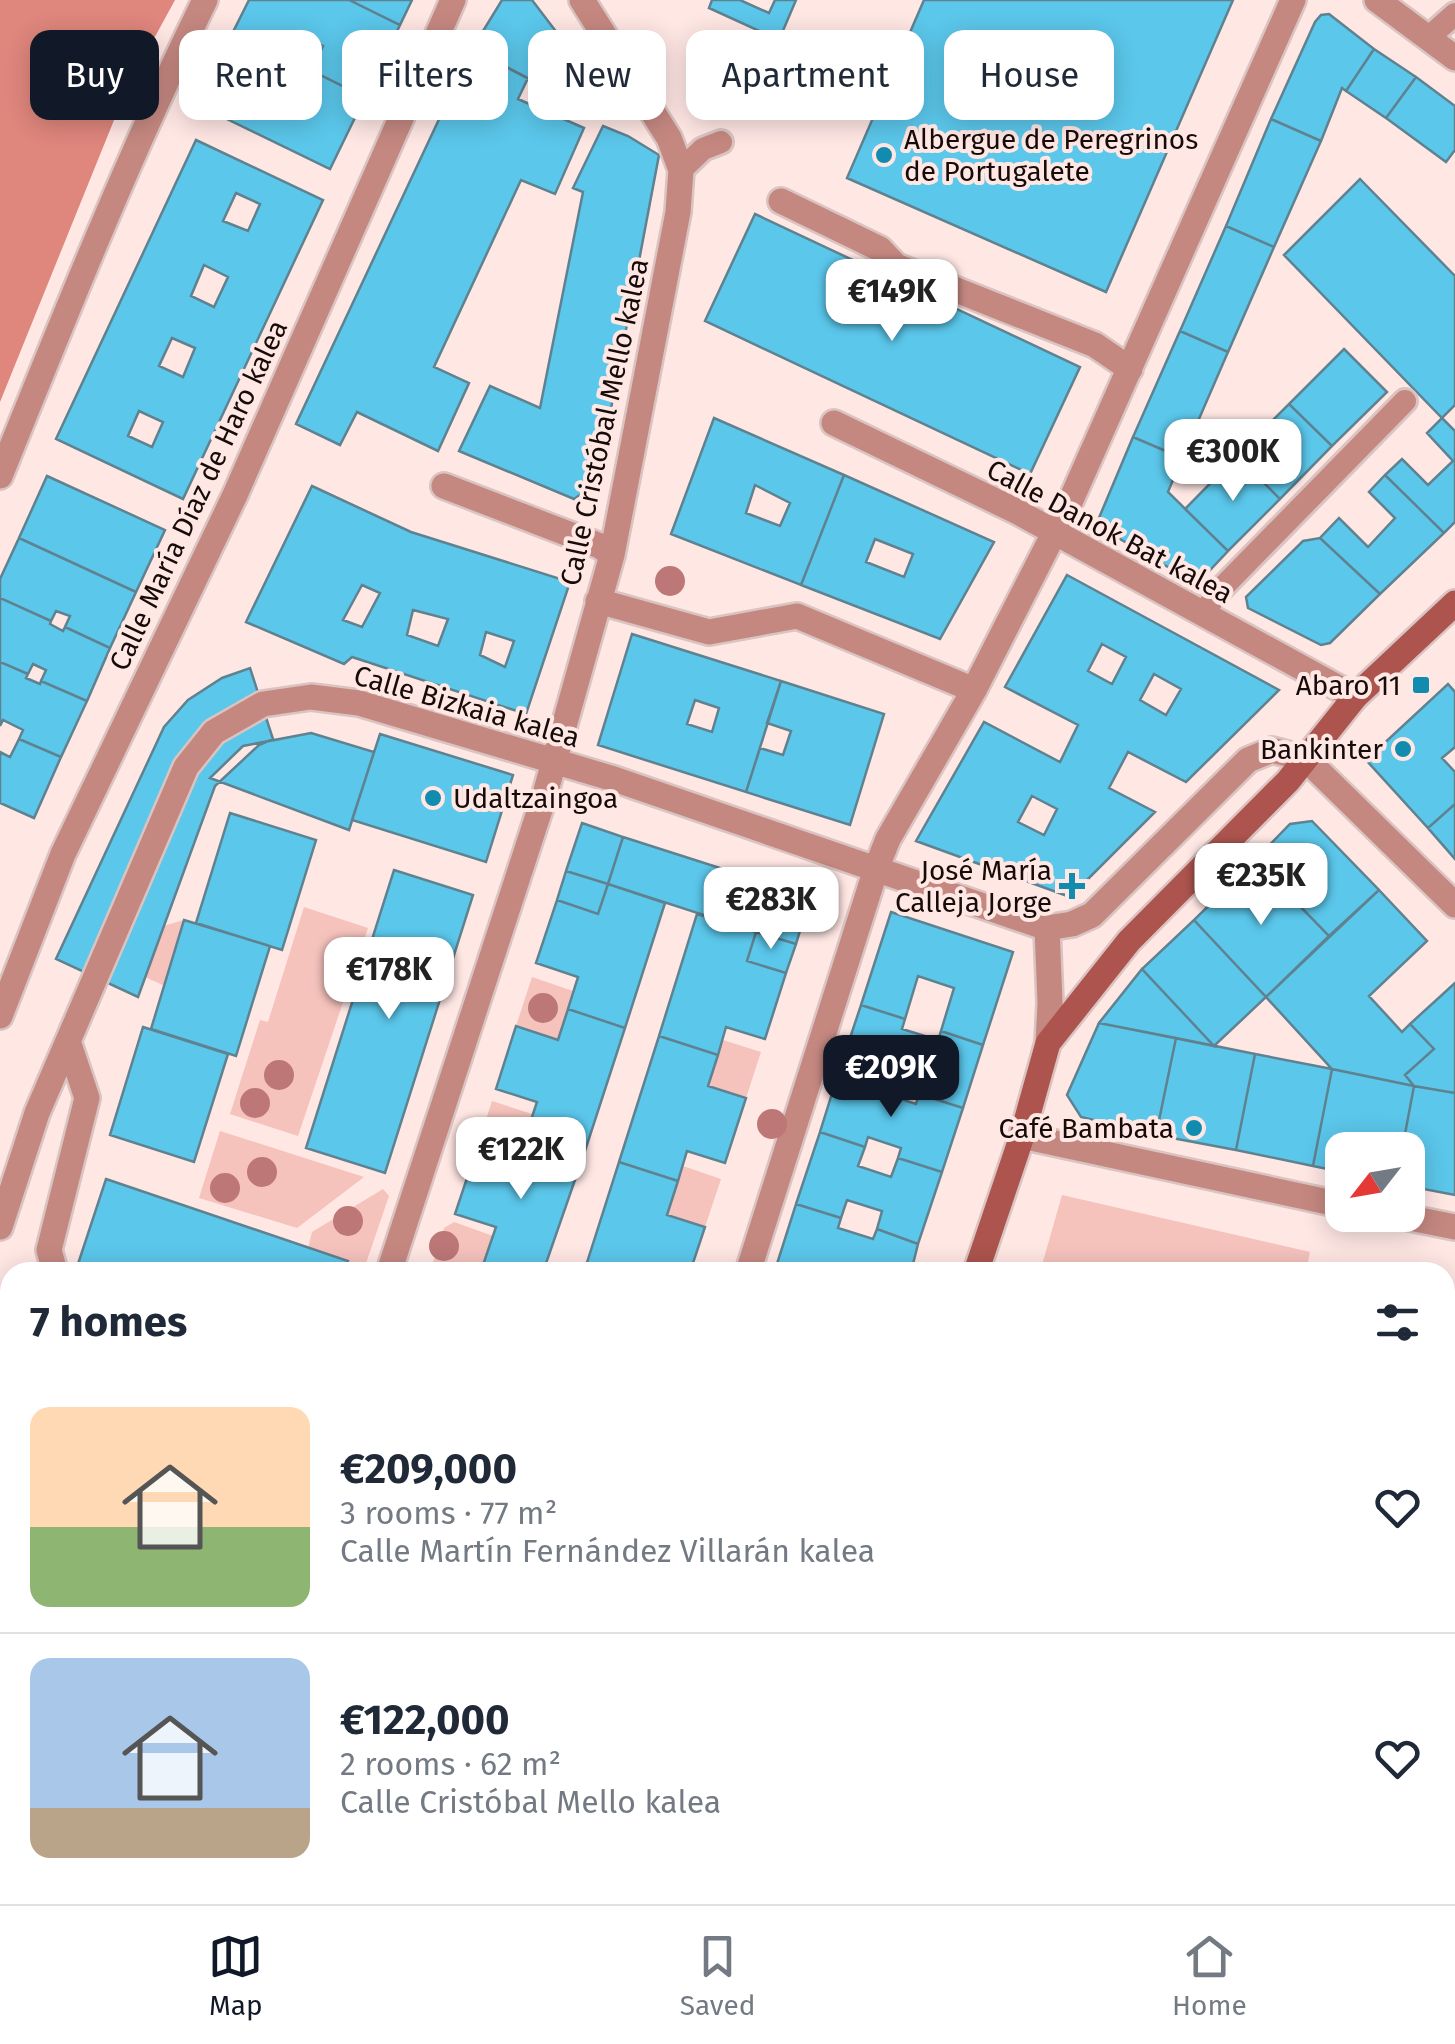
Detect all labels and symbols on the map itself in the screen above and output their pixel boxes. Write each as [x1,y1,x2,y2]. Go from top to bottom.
place label: Albergue de Peregrinos de Portugalete [904,123,1198,188]
marker: Albergue de Peregrinos de Portugalete [873,144,895,166]
street label: Calle Cristóbal Mello kalea [554,256,655,589]
pin: €149K [822,259,962,344]
street label: Calle María Díaz de Haro kalea [103,315,294,676]
pin: €300K [1163,419,1303,504]
street label: Calle Danok Bat kalea [981,453,1238,610]
street label: Calle Bizkaia kalea [350,658,584,754]
place label: Abaro 11 [1296,669,1401,702]
marker: Abaro 11 [1410,674,1432,696]
place label: Bankinter [1260,733,1383,766]
marker: Bankinter [1392,738,1414,760]
place label: Udaltzaingoa [453,782,618,815]
marker: Udaltzaingoa [422,787,444,809]
pin: €235K [1191,843,1331,928]
place label: José María Calleja Jorge [895,854,1052,919]
pin: €283K [701,867,841,952]
marker: José María Calleja Jorge [1061,875,1083,897]
pin: €178K [319,937,459,1022]
pin: €209K [821,1035,961,1120]
place label: Café Bambata [999,1112,1174,1145]
pin: €122K [451,1117,591,1202]
marker: Café Bambata [1183,1117,1205,1139]
north arrow [1325,1132,1425,1232]

